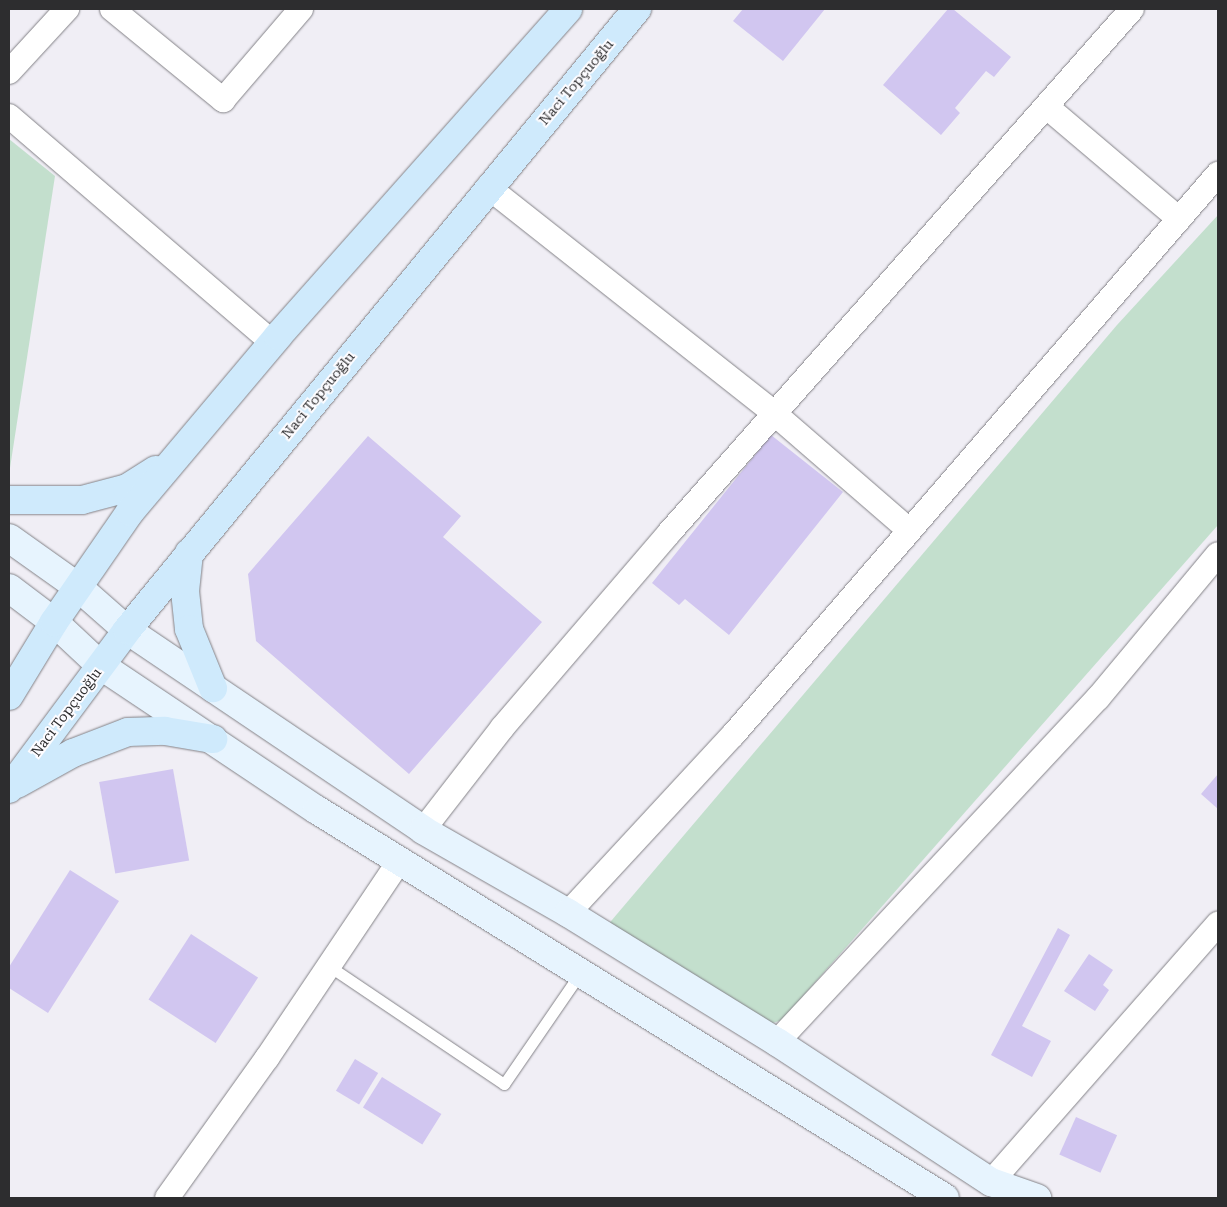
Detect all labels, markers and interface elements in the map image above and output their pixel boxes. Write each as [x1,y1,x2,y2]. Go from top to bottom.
street label: Naci Topçuoğlu [535,36,617,128]
street label: Naci Topçuoğlu [278,348,358,442]
street label: Naci Topçuoğlu [27,664,105,760]

